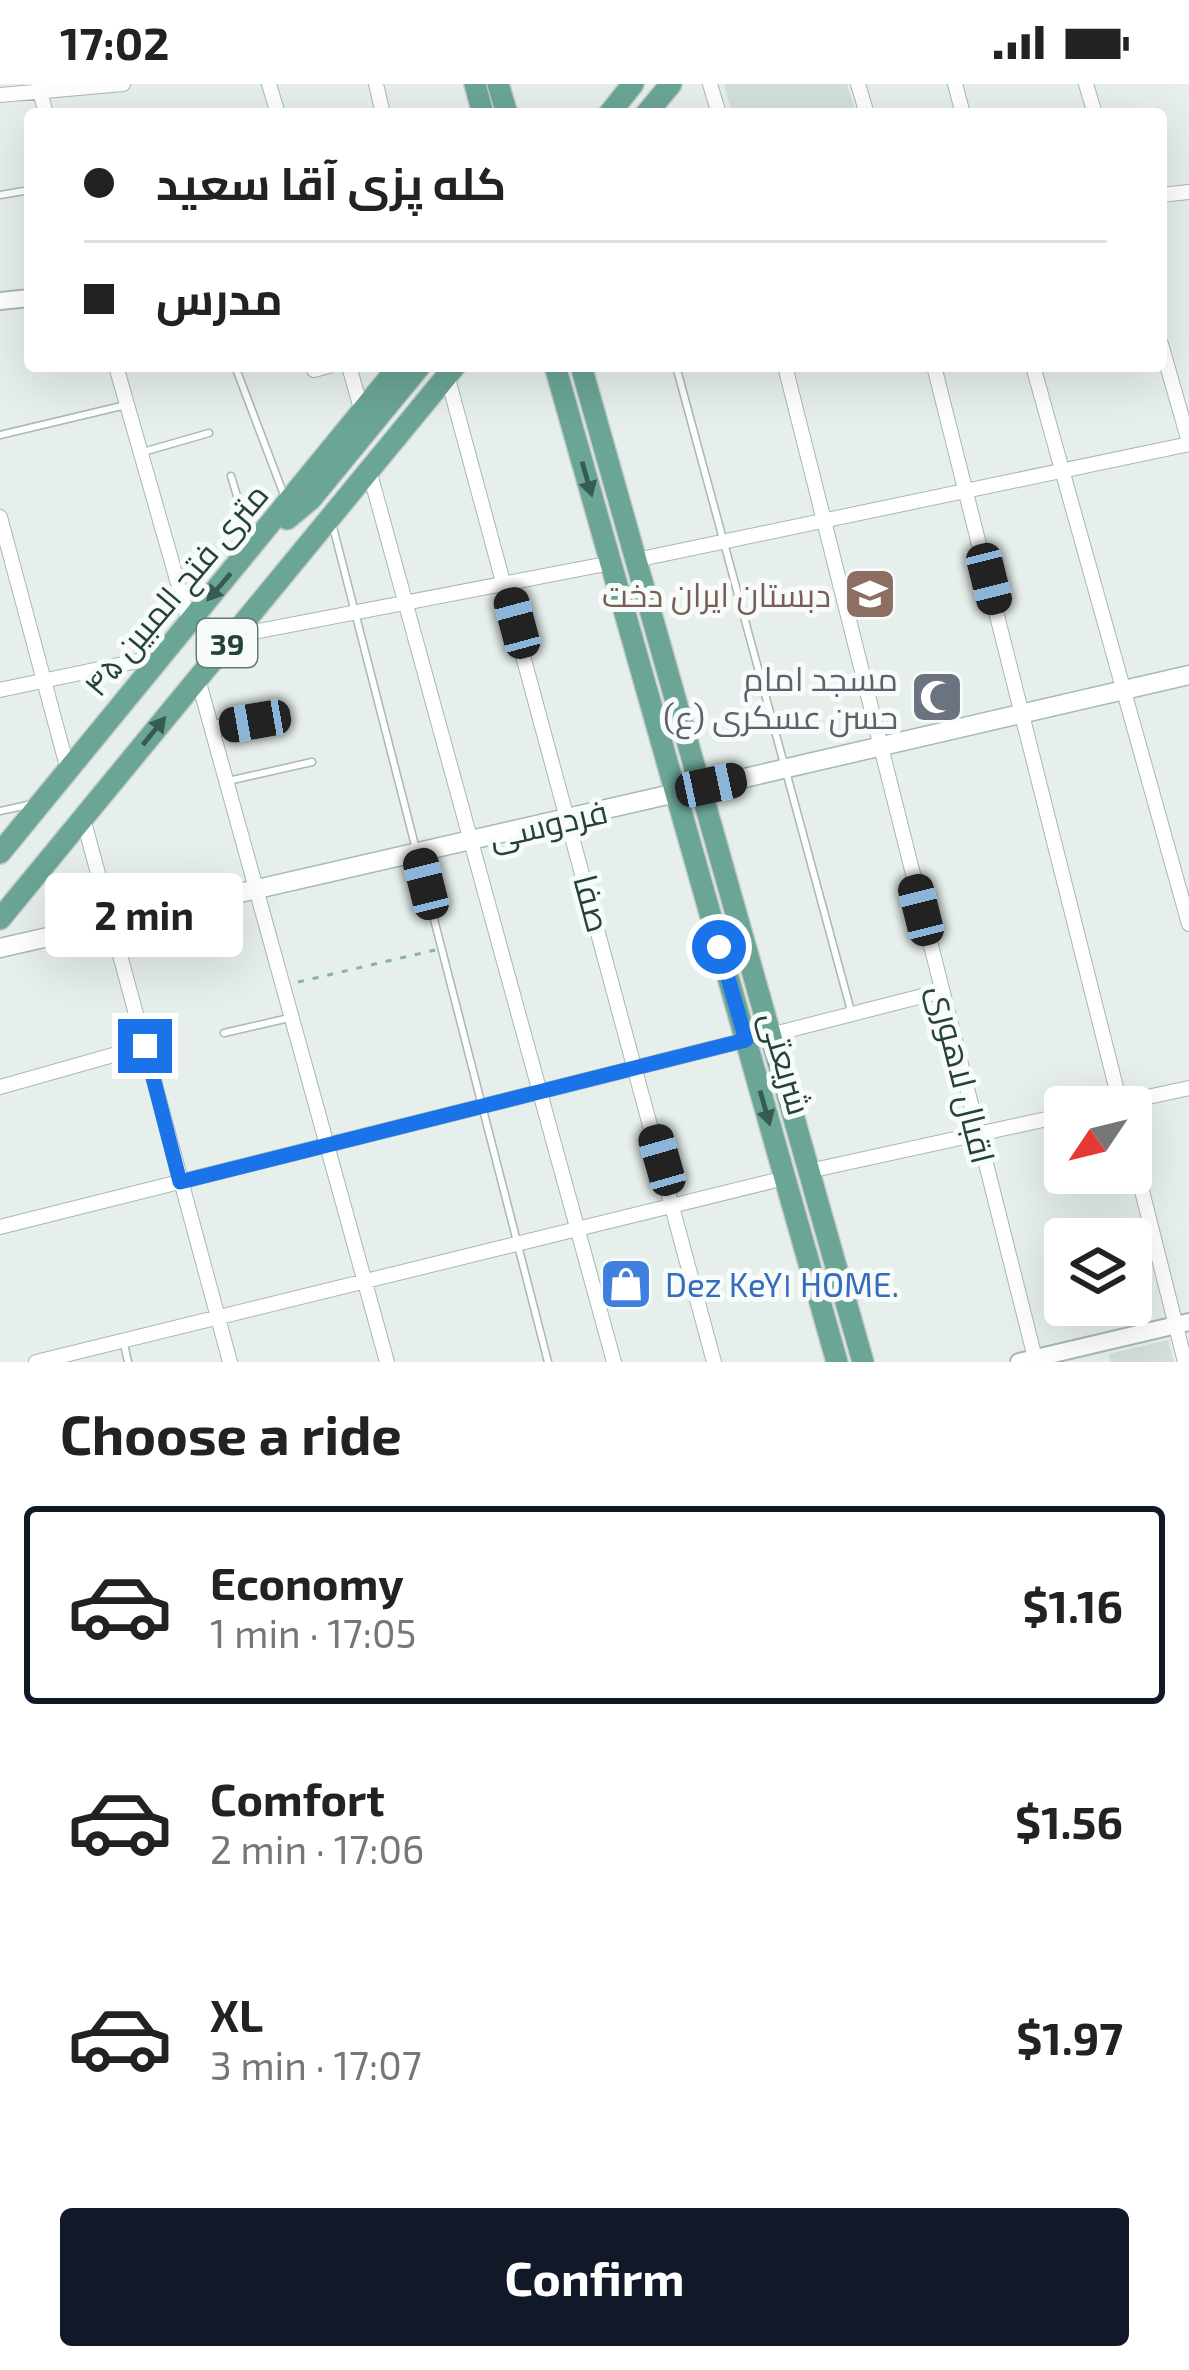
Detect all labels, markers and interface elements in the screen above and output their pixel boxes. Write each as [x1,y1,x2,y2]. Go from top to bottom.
text: 17:02 [60,15,169,69]
text: کله پزی آقا سعید [156,155,506,209]
text: مدرس [156,270,283,324]
one-way arrow [579,461,597,497]
street label: ۴۵ متری فتح المبین [74,474,279,706]
car [963,540,1015,618]
school or university icon: دبستان ایران دخت [842,566,898,622]
one-way arrow [206,572,233,602]
place label: دبستان ایران دخت [602,574,831,615]
car [490,584,544,662]
road number: 39 [197,619,257,667]
place label: مسجد امام حسن عسکری (ع) [663,658,898,740]
mosque icon: مسجد امام حسن عسکری (ع) [909,669,965,725]
car [216,697,294,745]
one-way arrow [141,716,167,747]
car [672,760,750,810]
street label: فردوسی [485,790,612,858]
car [400,845,452,923]
street label: صفا [566,870,620,936]
car [895,871,947,949]
callout: 2 min [46,872,244,956]
text: 2 min [94,891,194,938]
route start [692,920,746,974]
street label: اقبال لاهوری [921,981,1004,1168]
street label: شریعتی [751,1007,821,1120]
route end [118,1019,172,1073]
north arrow [1044,1086,1152,1194]
map controls [1044,1086,1152,1326]
one-way arrow [757,1090,775,1127]
car [635,1120,689,1200]
button: layers [1044,1218,1152,1326]
shop icon: Dez KeY۱ HOME. [598,1256,654,1312]
place label: Dez KeY۱ HOME. [665,1264,899,1304]
text: Choose a ride [60,1401,402,1466]
icon: car [66,1551,174,1659]
text: Economy [210,1555,404,1609]
text: $1.16 [1022,1578,1123,1632]
text: 1 min · 17:05 [210,1609,416,1656]
icon: car [66,1767,174,1875]
text: Comfort [210,1771,385,1825]
text: $1.56 [1015,1794,1123,1848]
text: 2 min · 17:06 [210,1825,424,1872]
icon: car [66,1983,174,2091]
text: XL [210,1987,263,2041]
text: $1.97 [1016,2010,1123,2064]
text: 3 min · 17:07 [210,2041,422,2088]
button: Confirm [60,2208,1129,2346]

